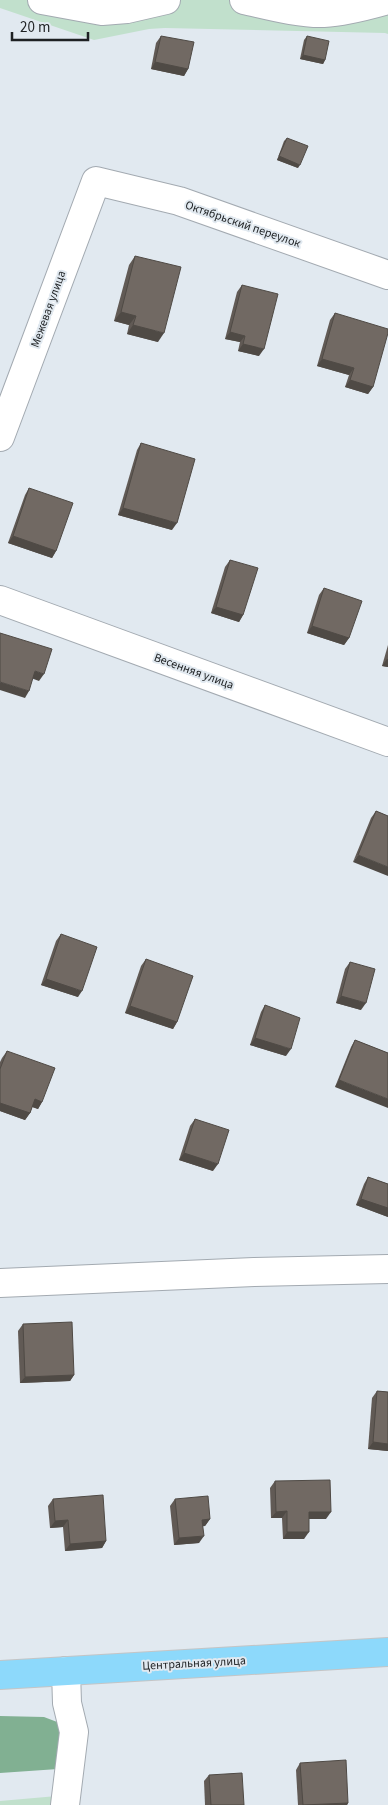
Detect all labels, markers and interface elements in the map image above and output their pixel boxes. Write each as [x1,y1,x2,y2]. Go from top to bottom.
scale bar [12,10,89,42]
text: 20 m [20,17,50,38]
street label: Октябрьский переулок [183,197,303,252]
street label: Межевая улица [27,268,70,350]
street label: Весенняя улица [152,649,236,694]
street label: Центральная улица [142,1652,246,1675]

